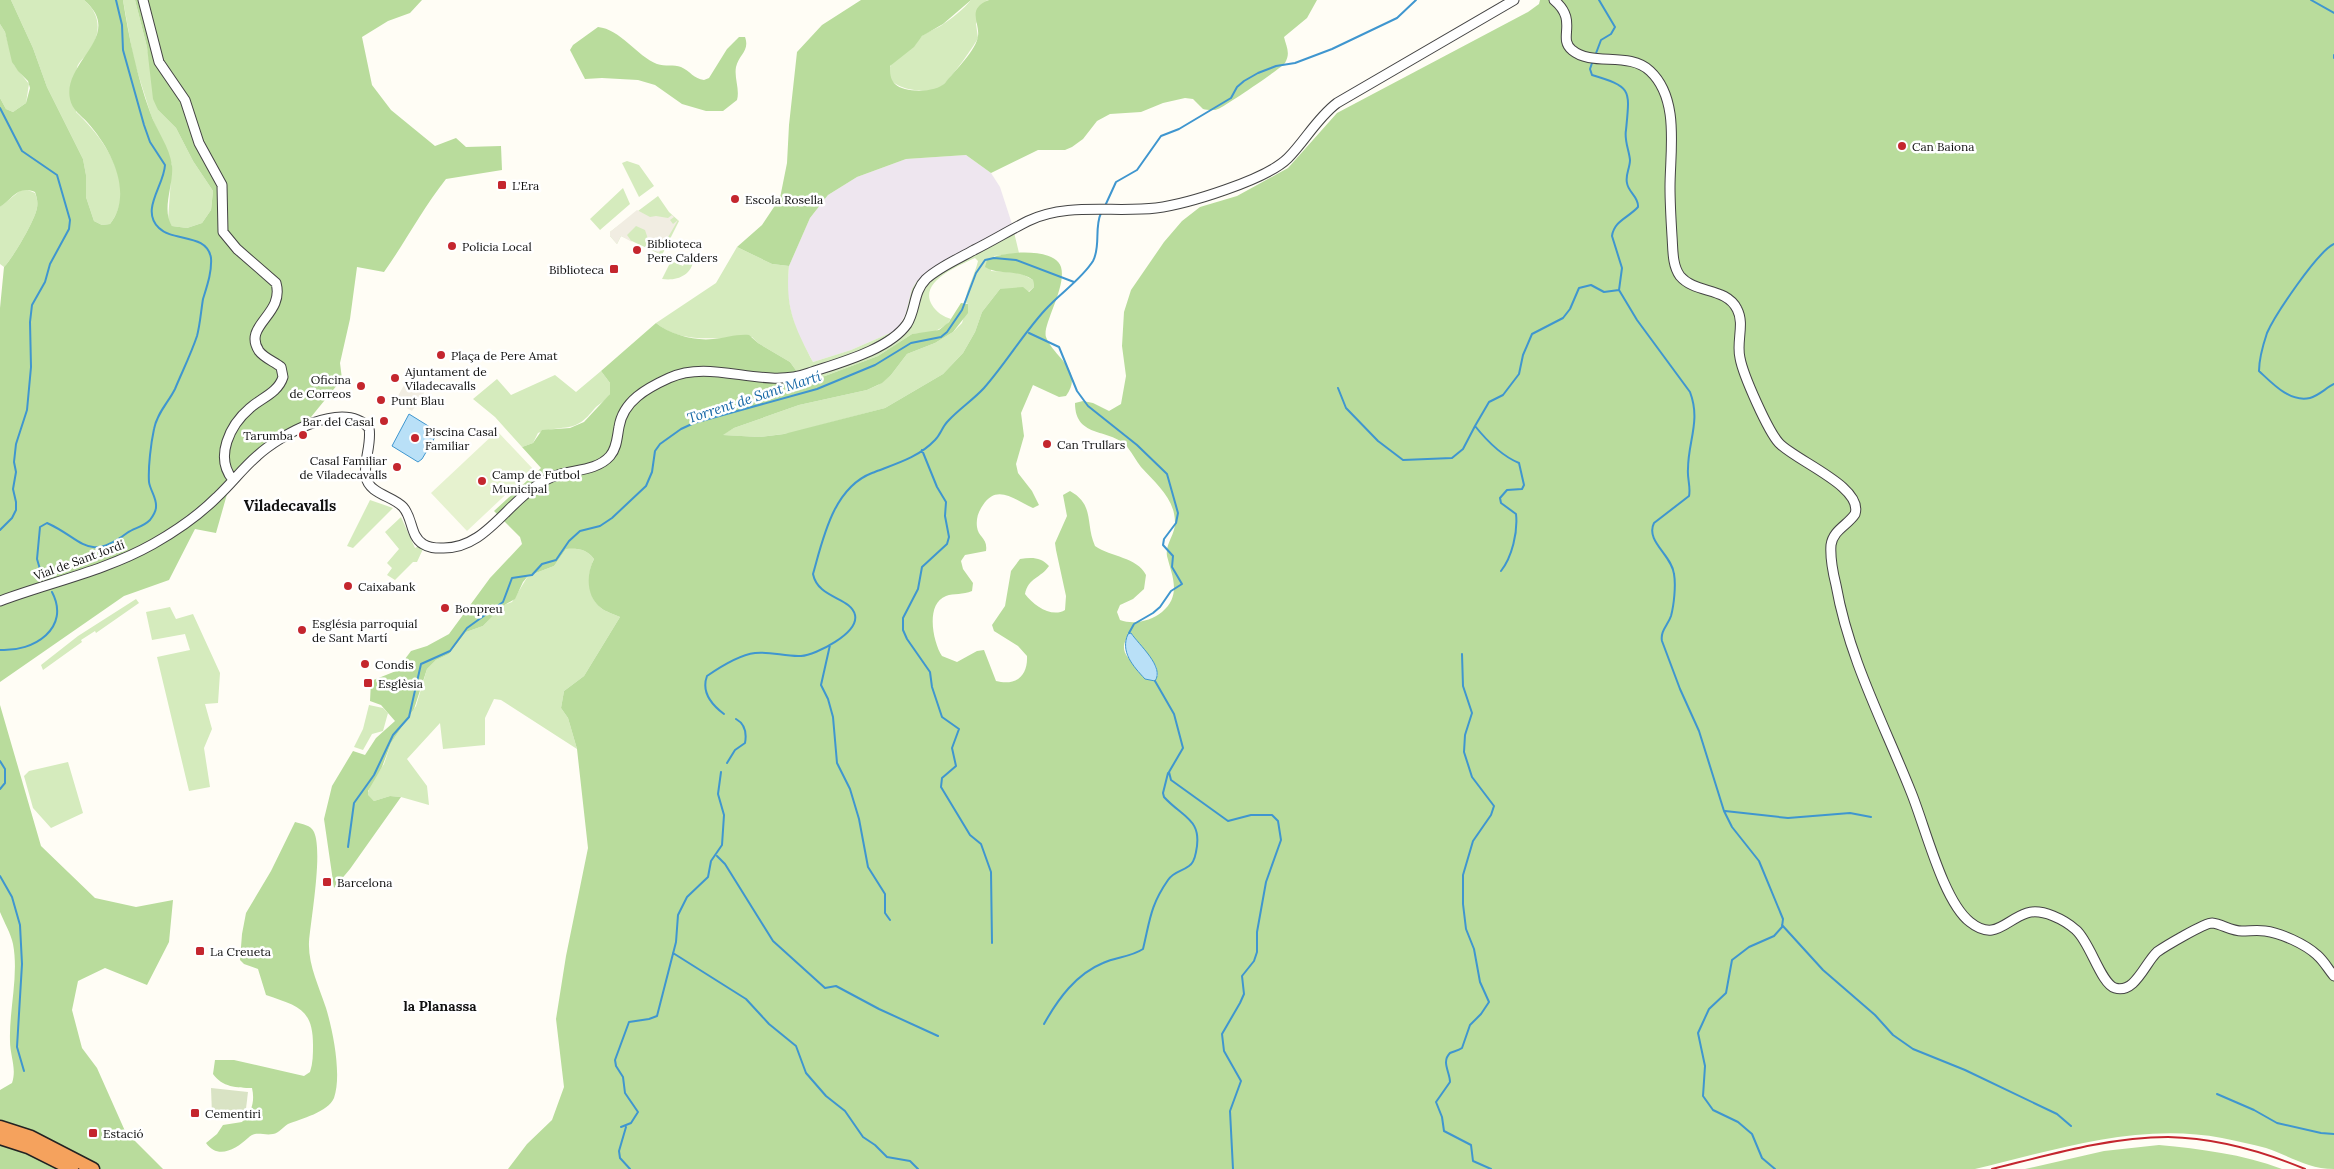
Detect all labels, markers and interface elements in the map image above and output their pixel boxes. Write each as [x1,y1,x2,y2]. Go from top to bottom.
place label: Can Baiona [1912,139,1975,154]
marker: Can Baiona [1896,140,1908,152]
place label: L'Era [512,178,539,193]
marker: L'Era [496,179,508,191]
place label: Escola Rosella [745,192,823,207]
marker: Escola Rosella [729,193,741,205]
place label: Biblioteca Pere Calders [647,236,718,265]
place label: Policia Local [462,239,532,254]
marker: Policia Local [446,240,458,252]
marker: Biblioteca Pere Calders [631,244,643,256]
place label: Biblioteca [549,262,604,277]
marker: Biblioteca [608,263,620,275]
place label: Plaça de Pere Amat [451,348,558,363]
marker: Plaça de Pere Amat [435,349,447,361]
place label: Ajuntament de Viladecavalls [404,364,487,393]
water label: Torrent de Sant Martí [685,367,824,427]
place label: Oficina de Correos [289,372,351,401]
marker: Ajuntament de Viladecavalls [389,372,401,384]
marker: Oficina de Correos [355,380,367,392]
place label: Punt Blau [391,393,444,408]
marker: Punt Blau [375,394,387,406]
place label: Bar del Casal [302,414,374,429]
marker: Bar del Casal [378,415,390,427]
place label: Piscina Casal Familiar [425,424,497,453]
place label: Tarumba [243,428,293,443]
marker: Tarumba [297,429,309,441]
marker: Piscina Casal Familiar [409,432,421,444]
place label: Can Trullars [1057,437,1126,452]
marker: Can Trullars [1041,438,1053,450]
place label: Casal Familiar de Viladecavalls [299,453,388,482]
marker: Casal Familiar de Viladecavalls [391,461,403,473]
place label: Camp de Futbol Municipal [492,467,580,496]
marker: Camp de Futbol Municipal [476,475,488,487]
district label: Viladecavalls [244,496,336,515]
street label: Vial de Sant Jordi [31,537,126,584]
place label: Caixabank [358,579,416,594]
marker: Caixabank [342,580,354,592]
place label: Bonpreu [455,601,503,616]
marker: Bonpreu [439,602,451,614]
place label: Església parroquial de Sant Martí [312,616,418,645]
marker: Església parroquial de Sant Martí [296,624,308,636]
place label: Condis [375,657,414,672]
marker: Condis [359,658,371,670]
place label: Esglèsia [378,676,423,691]
marker: Esglèsia [362,677,374,689]
place label: Barcelona [337,875,392,890]
marker: Barcelona [321,876,333,888]
place label: La Creueta [210,944,271,959]
marker: La Creueta [194,945,206,957]
district label: la Planassa [403,997,477,1015]
place label: Cementiri [205,1106,261,1121]
marker: Cementiri [189,1107,201,1119]
place label: Estació [103,1126,144,1141]
marker: Estació [87,1127,99,1139]

